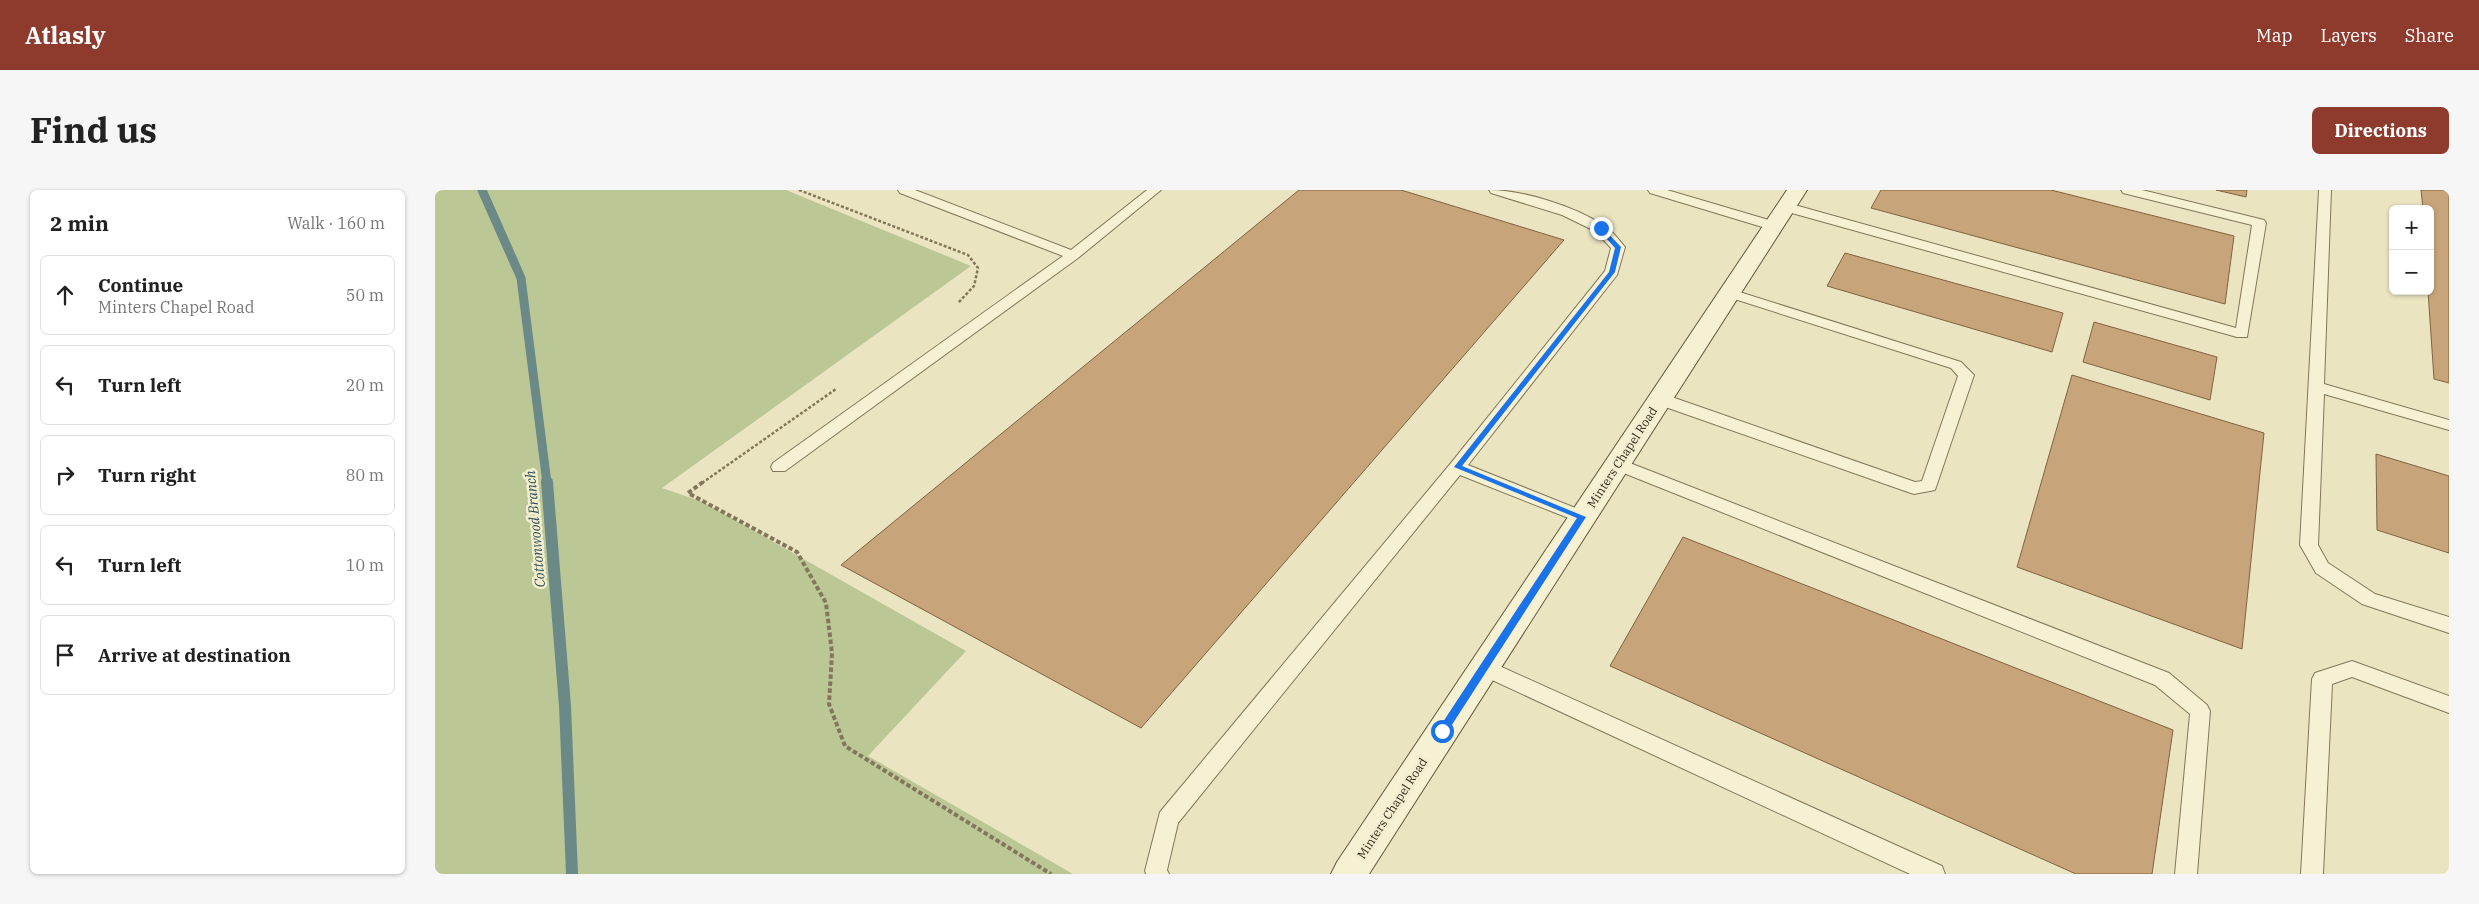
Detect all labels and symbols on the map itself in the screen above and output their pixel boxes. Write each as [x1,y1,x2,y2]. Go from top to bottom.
route end [1590,217,1613,240]
street label: Minters Chapel Road [1584,404,1660,510]
water label: Cottonwood Branch [521,469,549,588]
route start [1431,720,1454,743]
street label: Minters Chapel Road [1354,755,1430,861]

